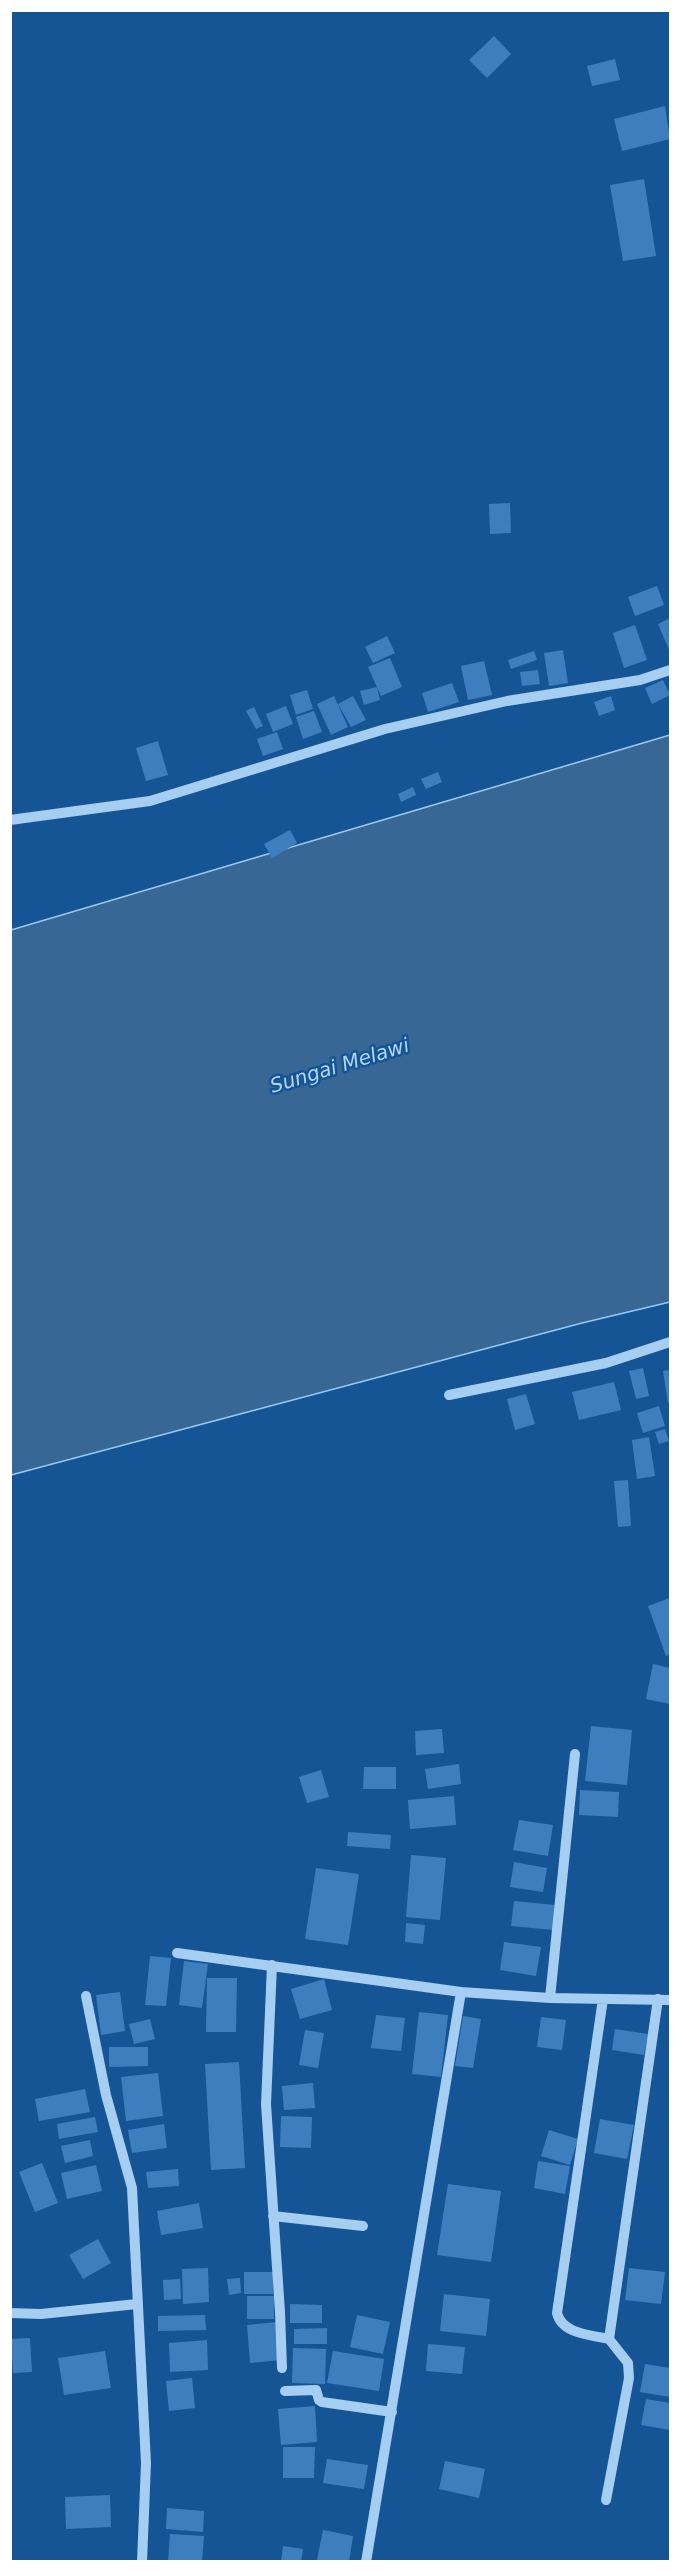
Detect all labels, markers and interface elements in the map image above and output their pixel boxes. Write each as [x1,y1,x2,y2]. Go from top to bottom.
water label: Sungai Melawi [268,1034,412,1100]

